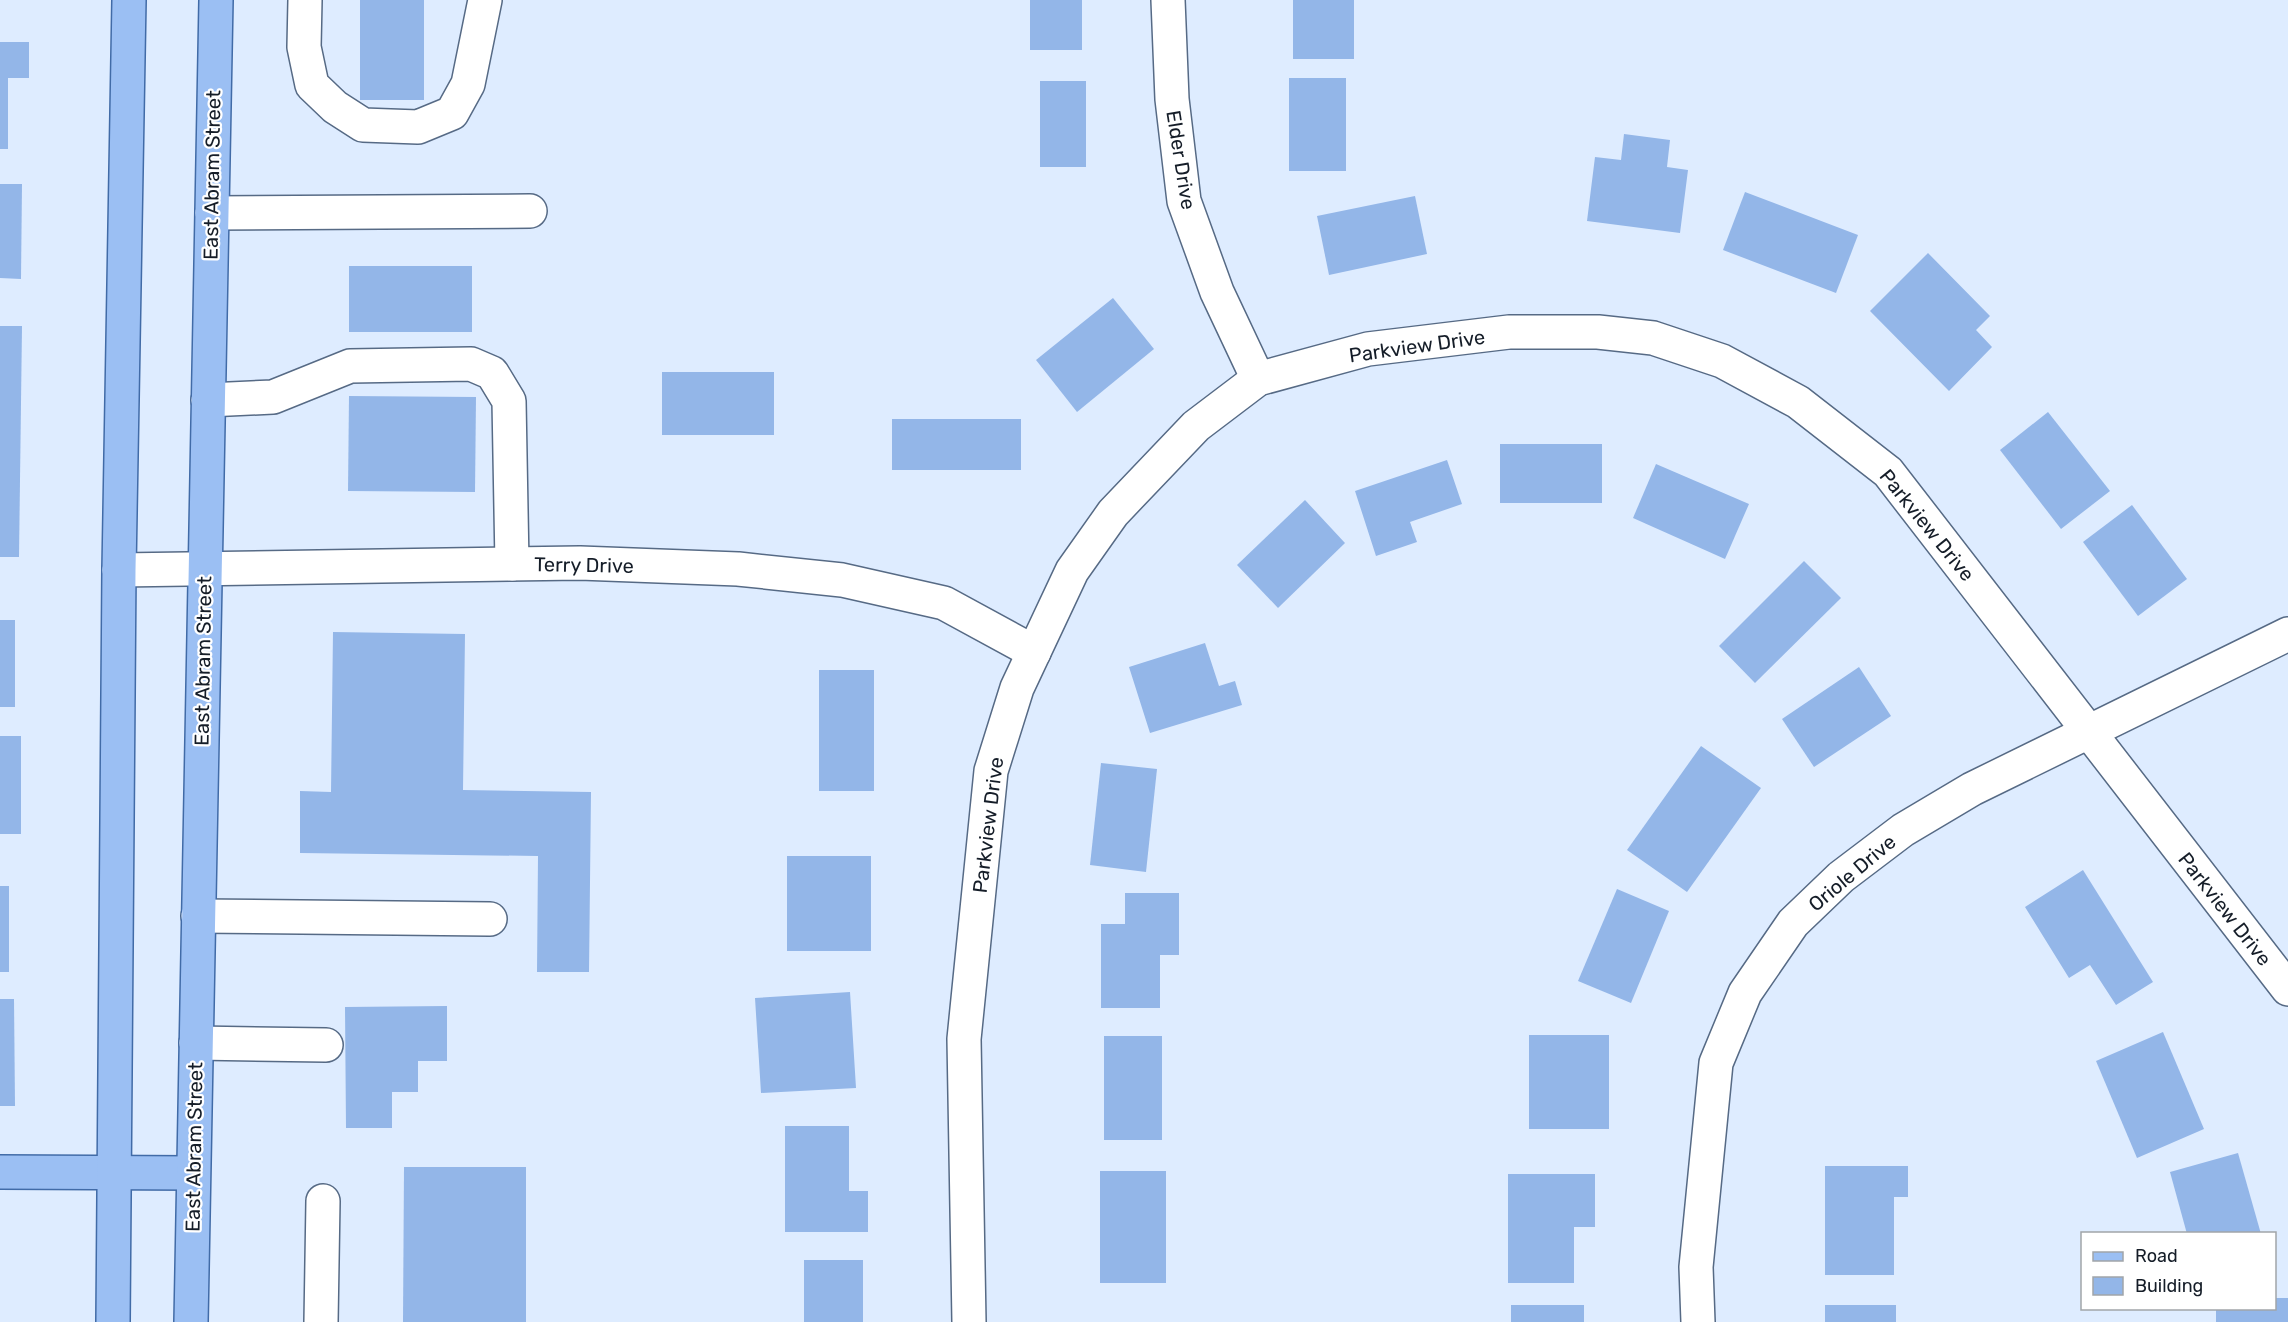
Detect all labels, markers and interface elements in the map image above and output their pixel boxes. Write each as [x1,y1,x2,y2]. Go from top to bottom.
street label: East Abram Street [199,90,225,260]
street label: Elder Drive [1161,109,1201,211]
street label: Parkview Drive [1347,325,1487,367]
street label: Parkview Drive [1875,464,1979,586]
street label: Terry Drive [534,552,634,578]
street label: East Abram Street [190,576,216,746]
street label: Parkview Drive [968,756,1008,894]
street label: Oriole Drive [1803,830,1901,916]
street label: Parkview Drive [2173,848,2277,970]
street label: East Abram Street [181,1062,207,1232]
legend [2081,1232,2276,1310]
text: Road [2135,1245,2178,1267]
text: Building [2135,1275,2203,1297]

